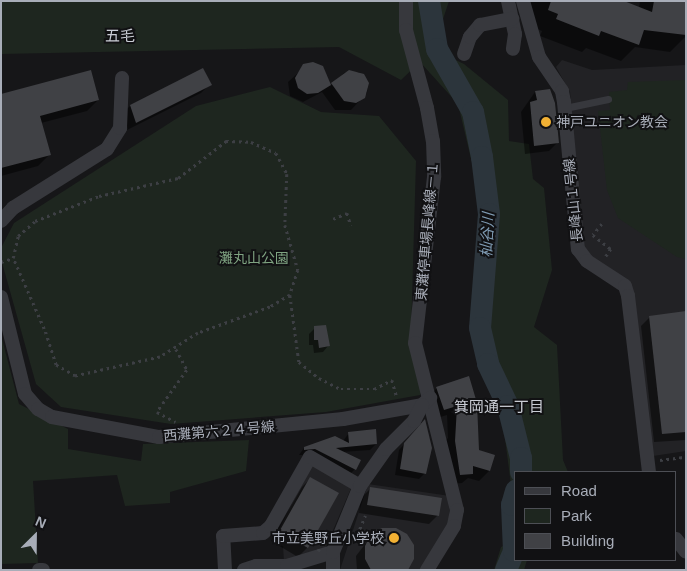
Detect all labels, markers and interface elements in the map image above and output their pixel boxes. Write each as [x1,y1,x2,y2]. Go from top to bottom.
district label: 五毛 [105,27,135,45]
place label: 神戸ユニオン教会 [556,114,668,130]
marker: 神戸ユニオン教会 [540,116,552,128]
street label: 長峰山１号線 [560,157,586,243]
street label: 東灘停車場長峰線－１ [413,161,441,301]
water label: 杣谷川 [477,212,497,258]
park label: 灘丸山公園 [219,250,289,266]
district label: 箕岡通一丁目 [454,398,544,416]
street label: 西灘第六２４号線 [162,418,276,444]
legend [514,471,677,561]
text: Road [561,482,597,499]
text: Park [561,507,592,524]
north arrow [10,511,60,561]
text: N [33,513,49,532]
place label: 市立美野丘小学校 [272,530,384,546]
marker: 市立美野丘小学校 [388,532,400,544]
text: Building [561,532,614,549]

